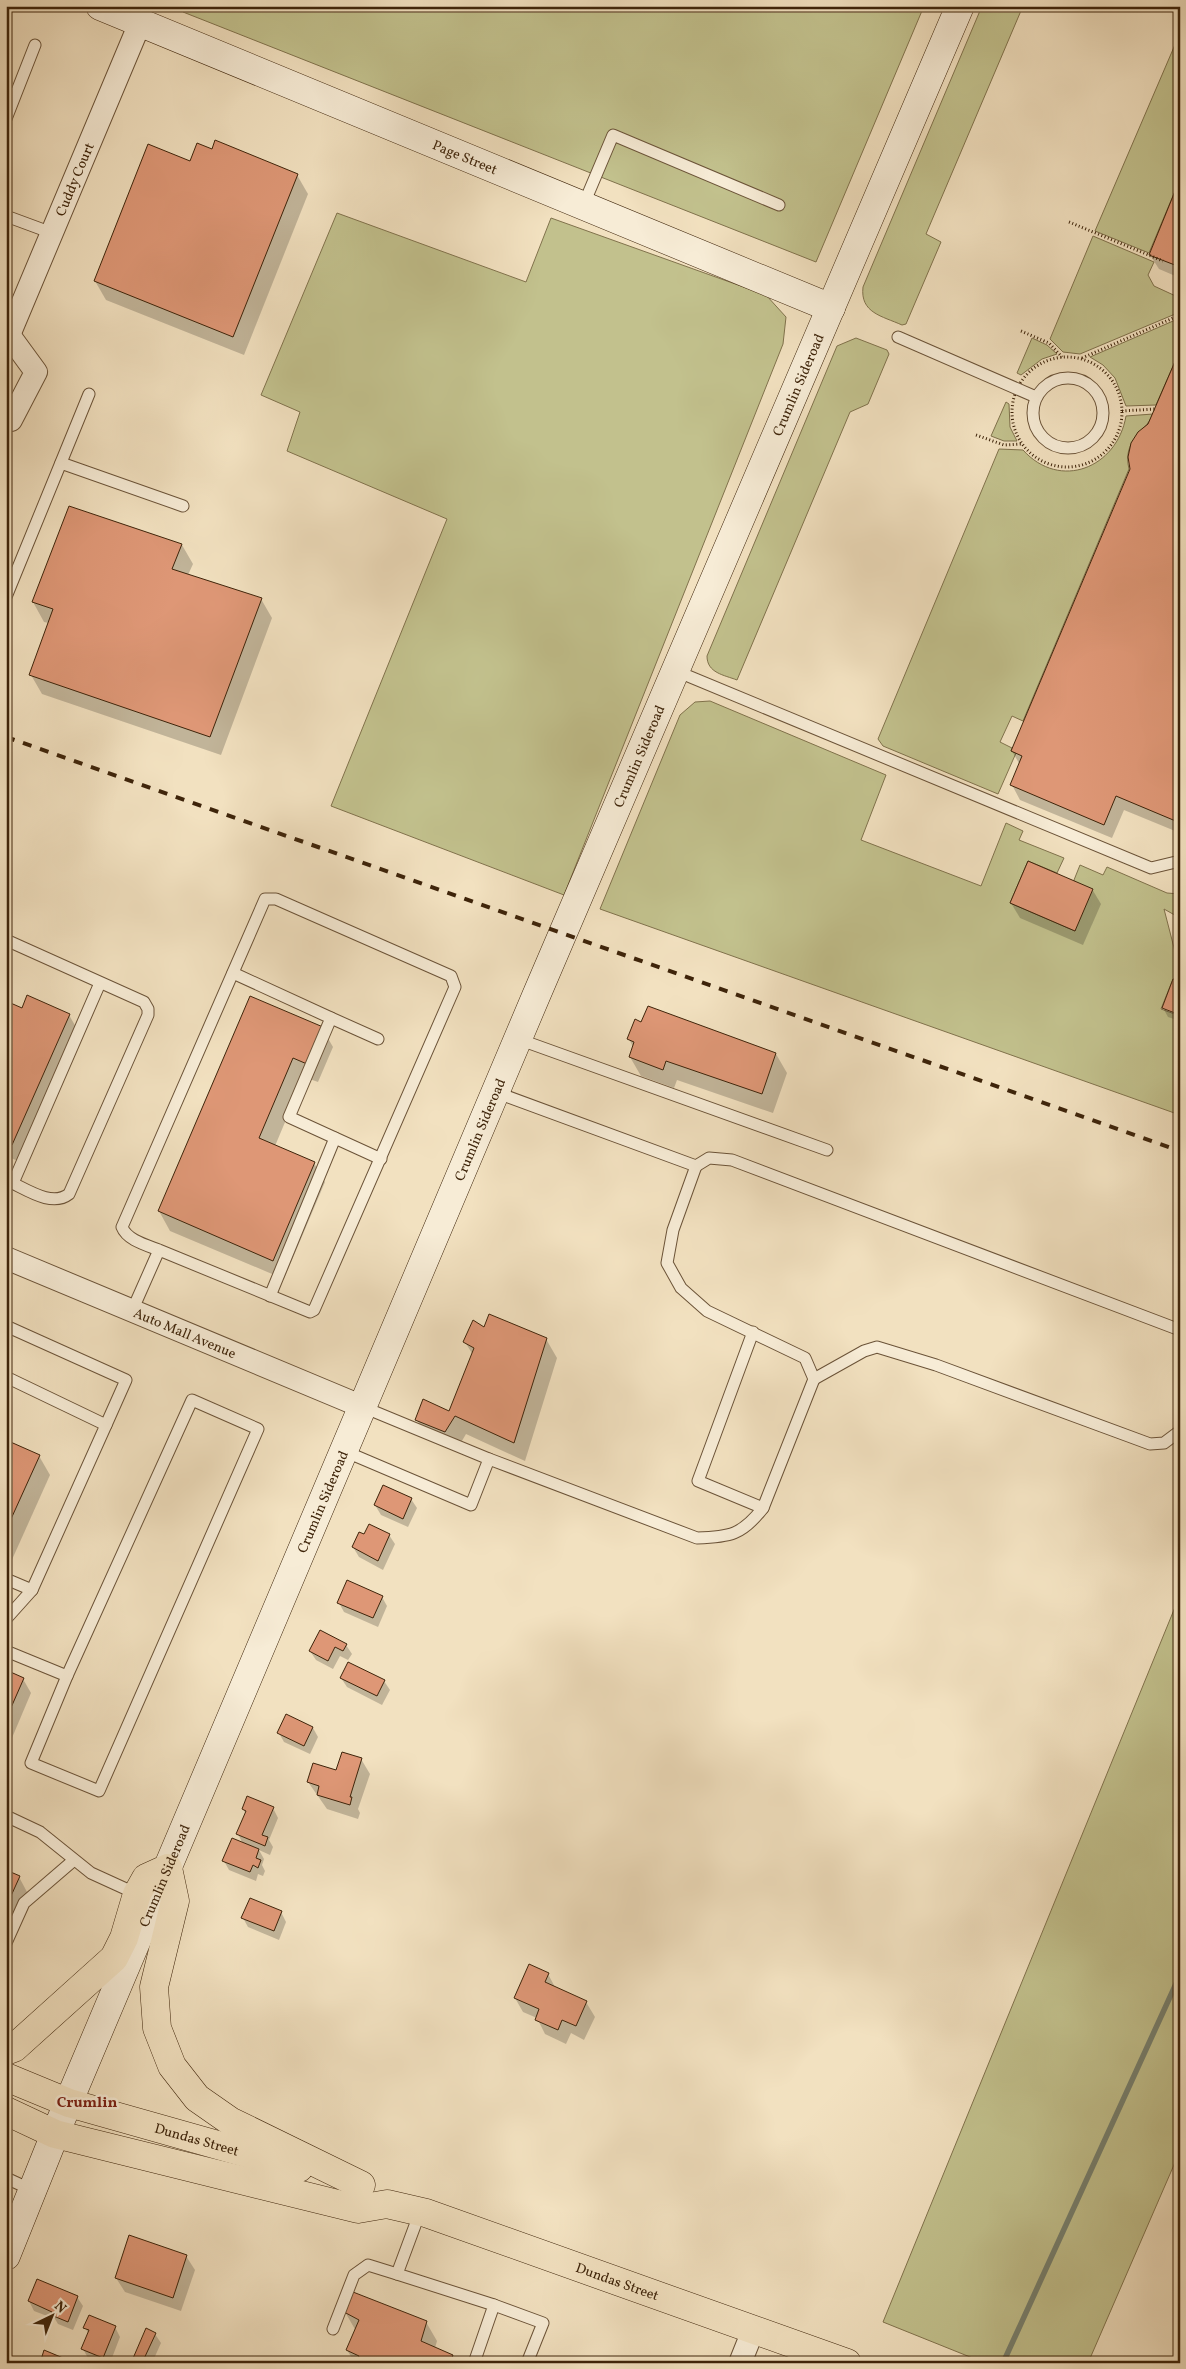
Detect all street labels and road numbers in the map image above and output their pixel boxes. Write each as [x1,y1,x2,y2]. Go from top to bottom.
street label: Page Street [429,136,500,180]
street label: Cuddy Court [52,140,100,220]
street label: Crumlin Sideroad [769,331,830,439]
street label: Crumlin Sideroad [610,702,671,811]
street label: Crumlin Sideroad [451,1076,511,1184]
street label: Auto Mall Avenue [130,1304,239,1364]
street label: Crumlin Sideroad [294,1448,354,1556]
street label: Crumlin Sideroad [136,1822,196,1930]
street label: Dundas Street [152,2120,241,2162]
street label: Dundas Street [573,2259,661,2306]

